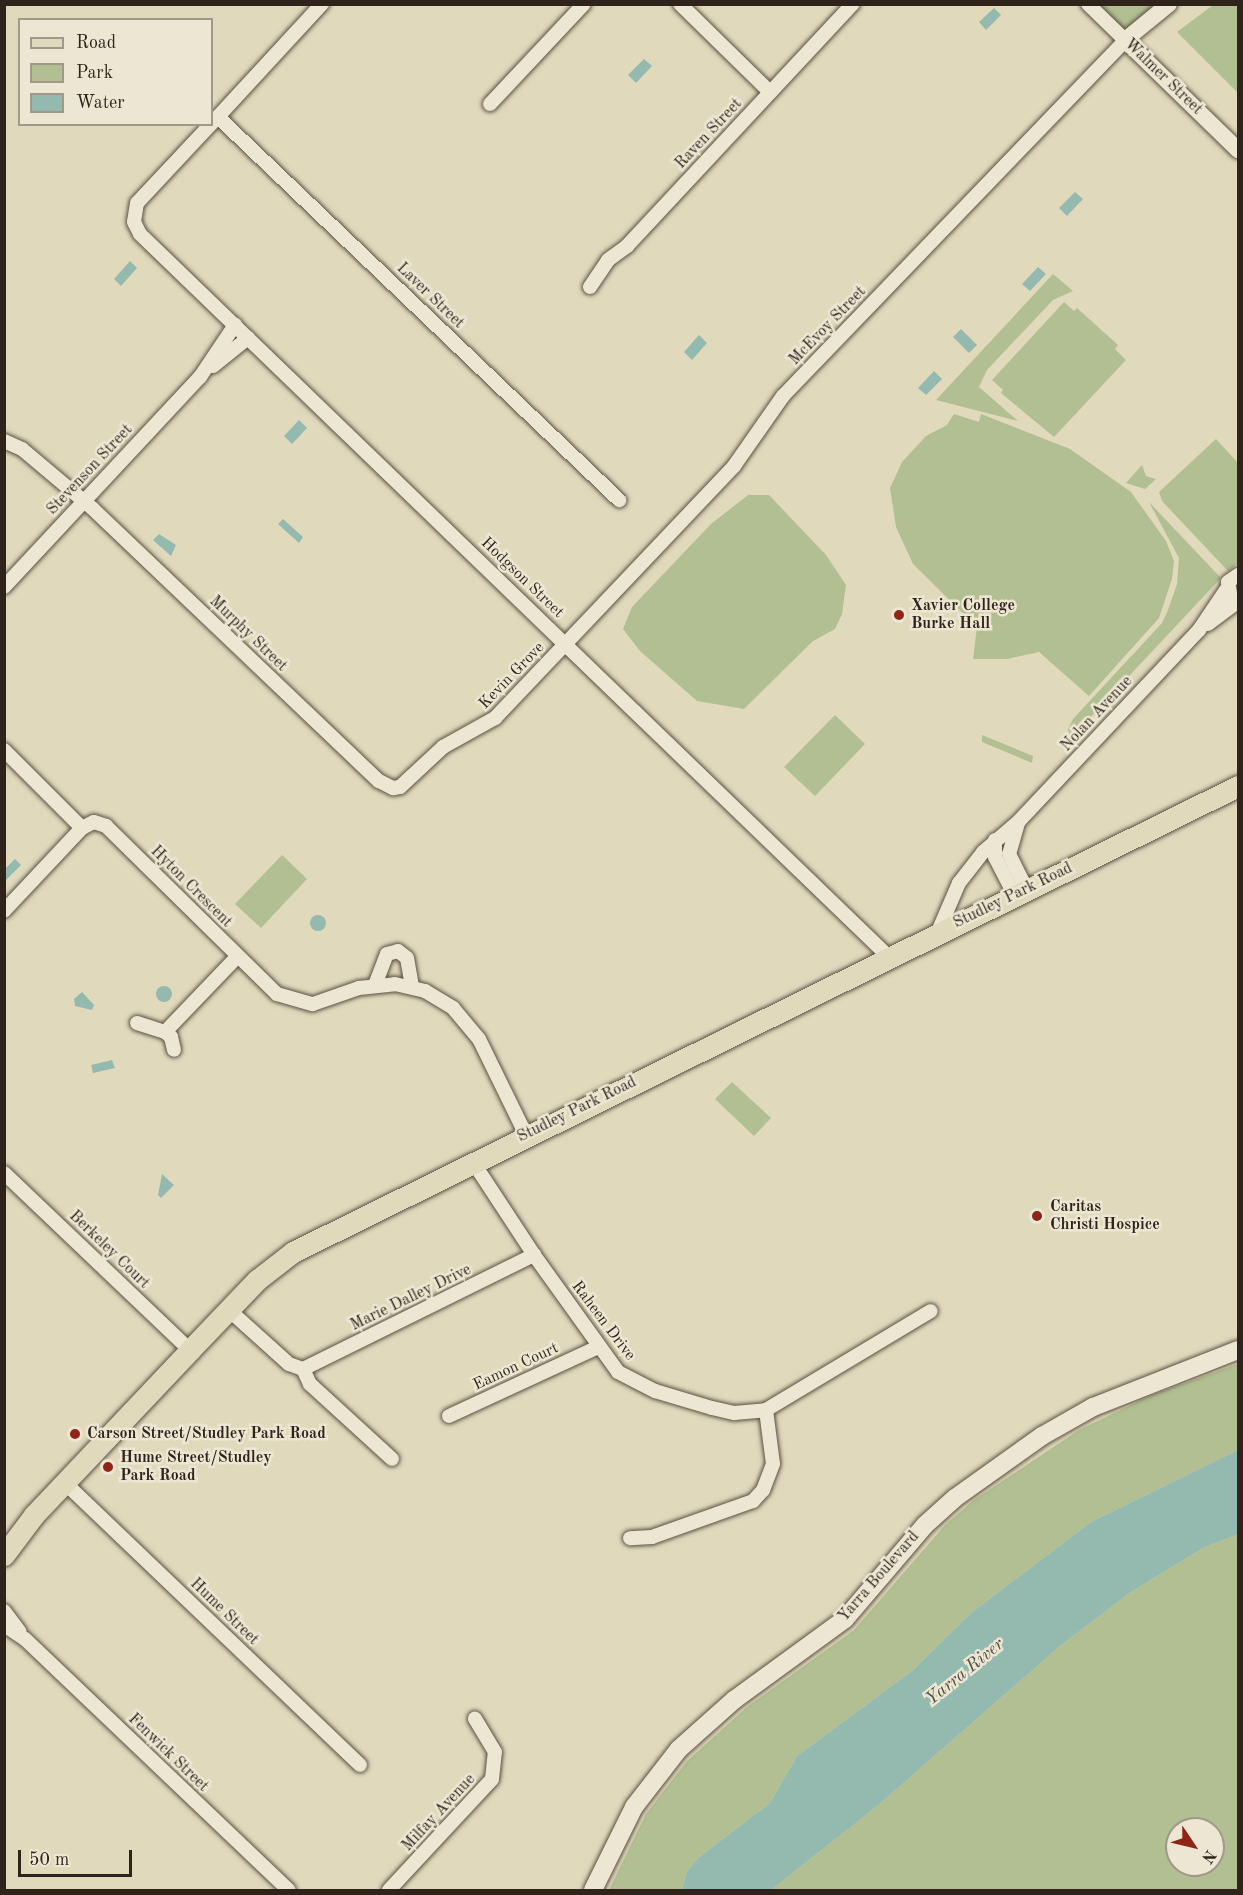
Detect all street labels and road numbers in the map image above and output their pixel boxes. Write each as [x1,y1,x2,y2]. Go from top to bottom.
street label: Walmer Street [1120,35,1206,119]
street label: Raven Street [671,95,747,173]
street label: Laver Street [392,259,468,333]
street label: McEvoy Street [786,282,870,370]
street label: Stevenson Street [43,421,137,519]
street label: Hodgson Street [477,534,567,622]
street label: Murphy Street [205,592,291,676]
street label: Kevin Grove [475,638,549,714]
street label: Nolan Avenue [1057,672,1137,756]
street label: Hyton Crescent [146,842,236,932]
street label: Studley Park Road [950,859,1076,933]
street label: Studley Park Road [514,1073,640,1147]
street label: Berkeley Court [65,1207,153,1293]
street label: Marie Dalley Drive [348,1260,474,1336]
street label: Raheen Drive [567,1278,639,1364]
street label: Eamon Court [470,1339,562,1395]
street label: Yarra Boulevard [834,1528,924,1626]
street label: Hume Street [186,1574,262,1650]
street label: Fenwick Street [124,1710,212,1796]
street label: Milfay Avenue [398,1770,480,1856]

